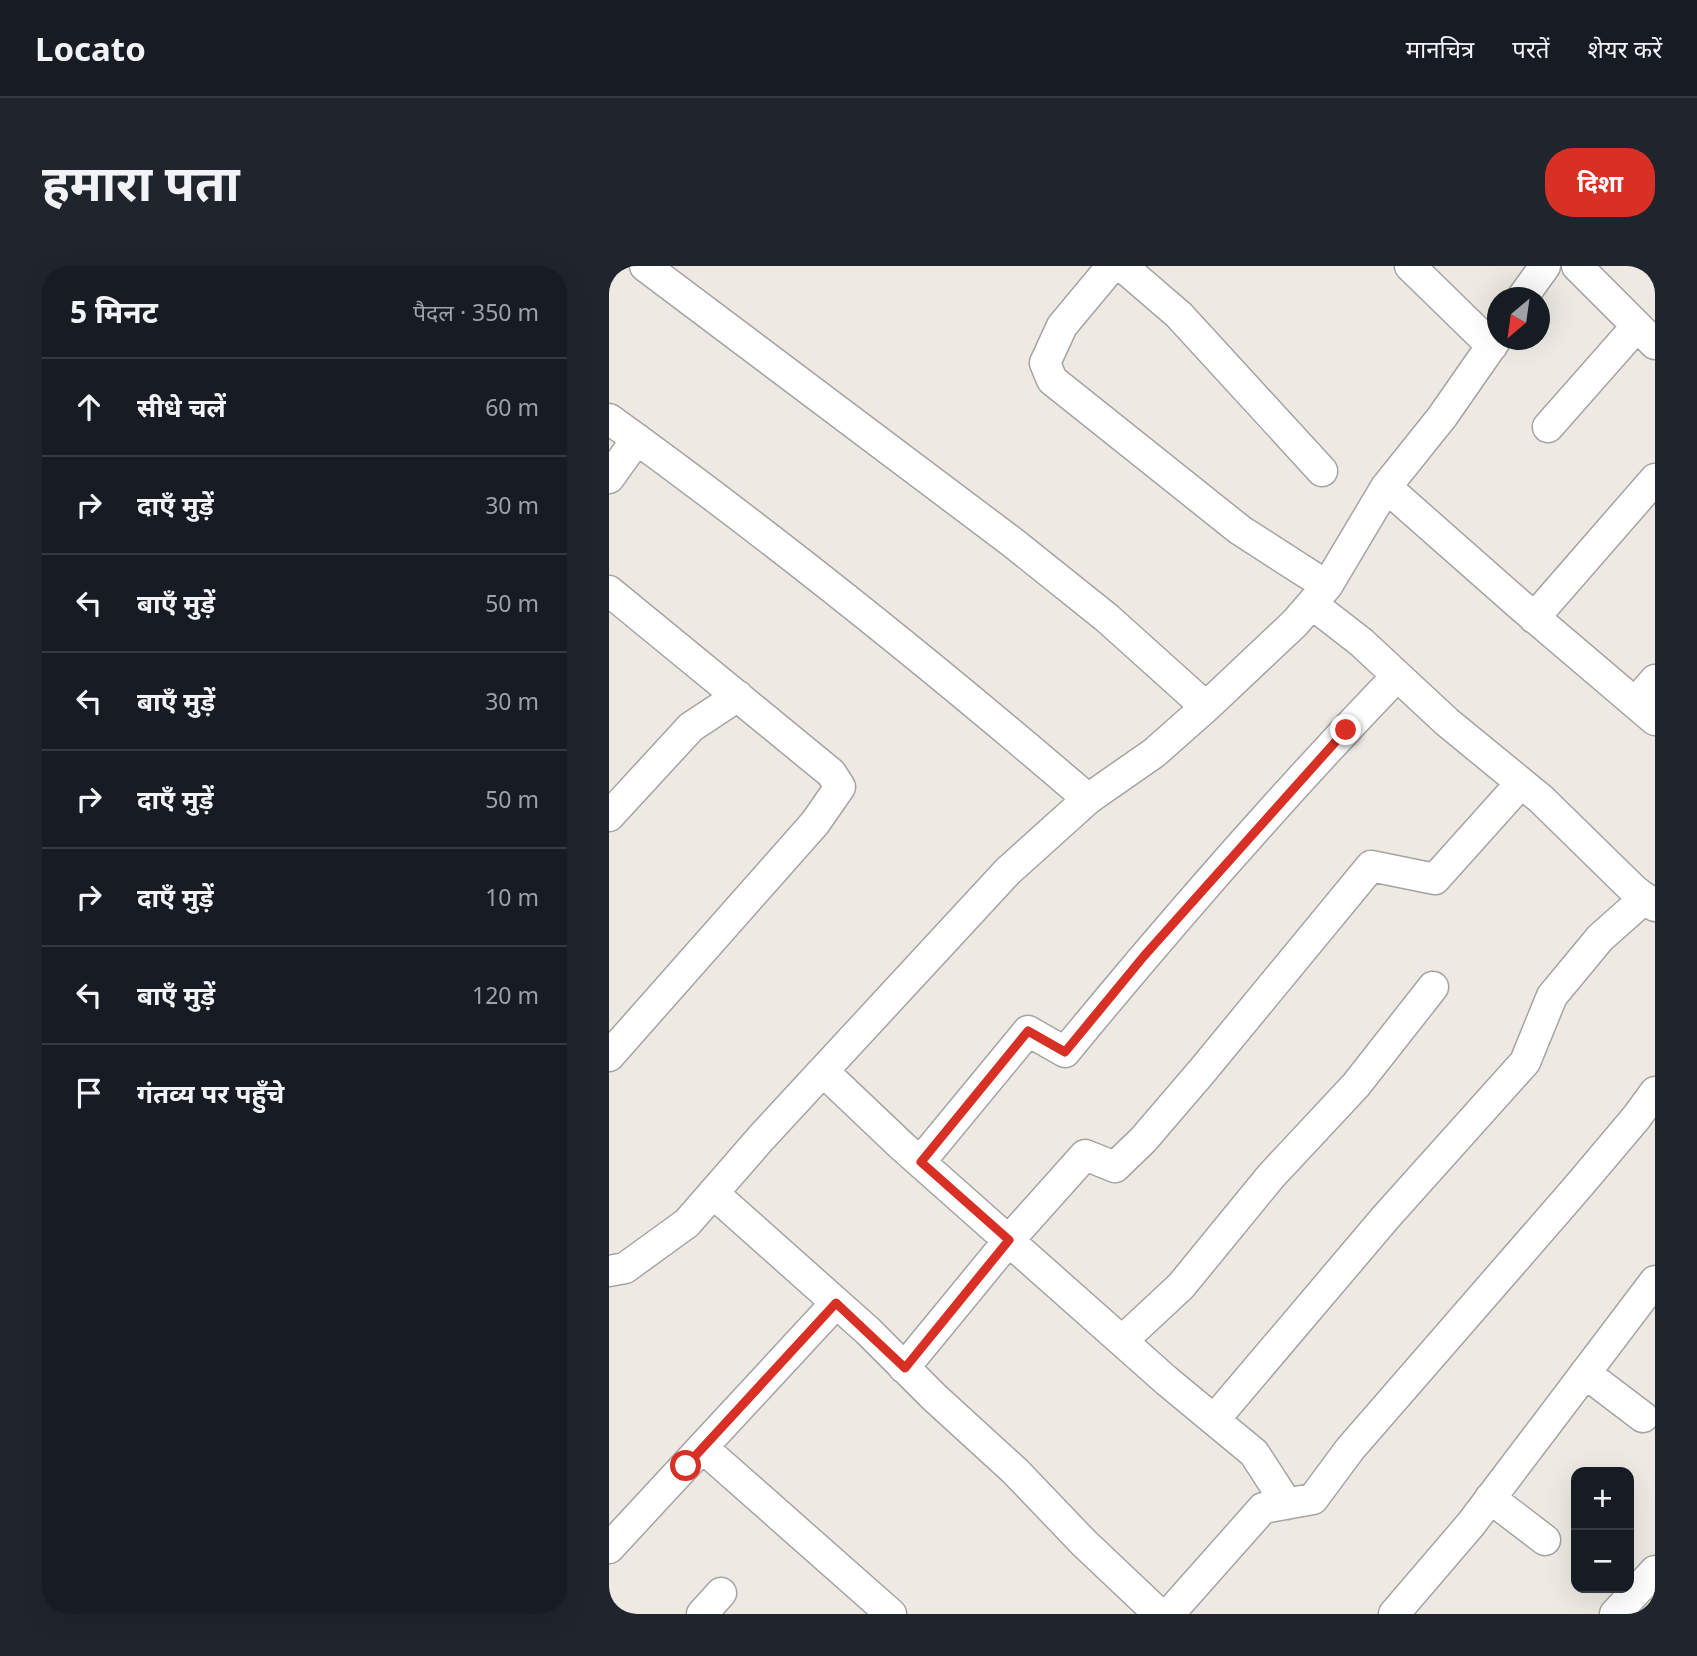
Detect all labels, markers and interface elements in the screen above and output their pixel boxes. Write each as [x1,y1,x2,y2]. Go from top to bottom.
text: Locato [35,26,146,71]
text: मानचित्र [1406,32,1474,65]
text: परतें [1512,32,1549,65]
text: शेयर करें [1587,32,1662,65]
button: दिशा [1545,148,1655,217]
text: हमारा पता [42,149,240,215]
north arrow [1487,287,1550,350]
text: 5 मिनट [70,291,158,332]
text: पैदल · 350 m [413,296,539,328]
icon: ahead [70,388,108,426]
text: सीधे चलें [137,389,226,425]
text: 60 m [485,391,539,423]
icon: right [70,486,108,524]
text: दाएँ मुड़ें [137,487,214,523]
text: 30 m [485,489,539,521]
icon: left [70,584,108,622]
text: बाएँ मुड़ें [137,585,215,621]
text: 50 m [485,587,539,619]
icon: left [70,682,108,720]
text: बाएँ मुड़ें [137,683,215,719]
text: 30 m [485,685,539,717]
route end [1330,714,1361,745]
icon: right [70,780,108,818]
text: दाएँ मुड़ें [137,781,214,817]
text: 50 m [485,783,539,815]
icon: right [70,878,108,916]
text: दाएँ मुड़ें [137,879,214,915]
text: 10 m [485,881,539,913]
icon: left [70,976,108,1014]
text: बाएँ मुड़ें [137,977,215,1013]
text: 120 m [472,979,539,1011]
icon: arrive [70,1074,108,1112]
text: गंतव्य पर पहुँचे [137,1075,284,1111]
route start [670,1450,701,1481]
map controls [1571,1467,1634,1593]
button: + [1571,1467,1634,1530]
button: − [1571,1530,1634,1593]

